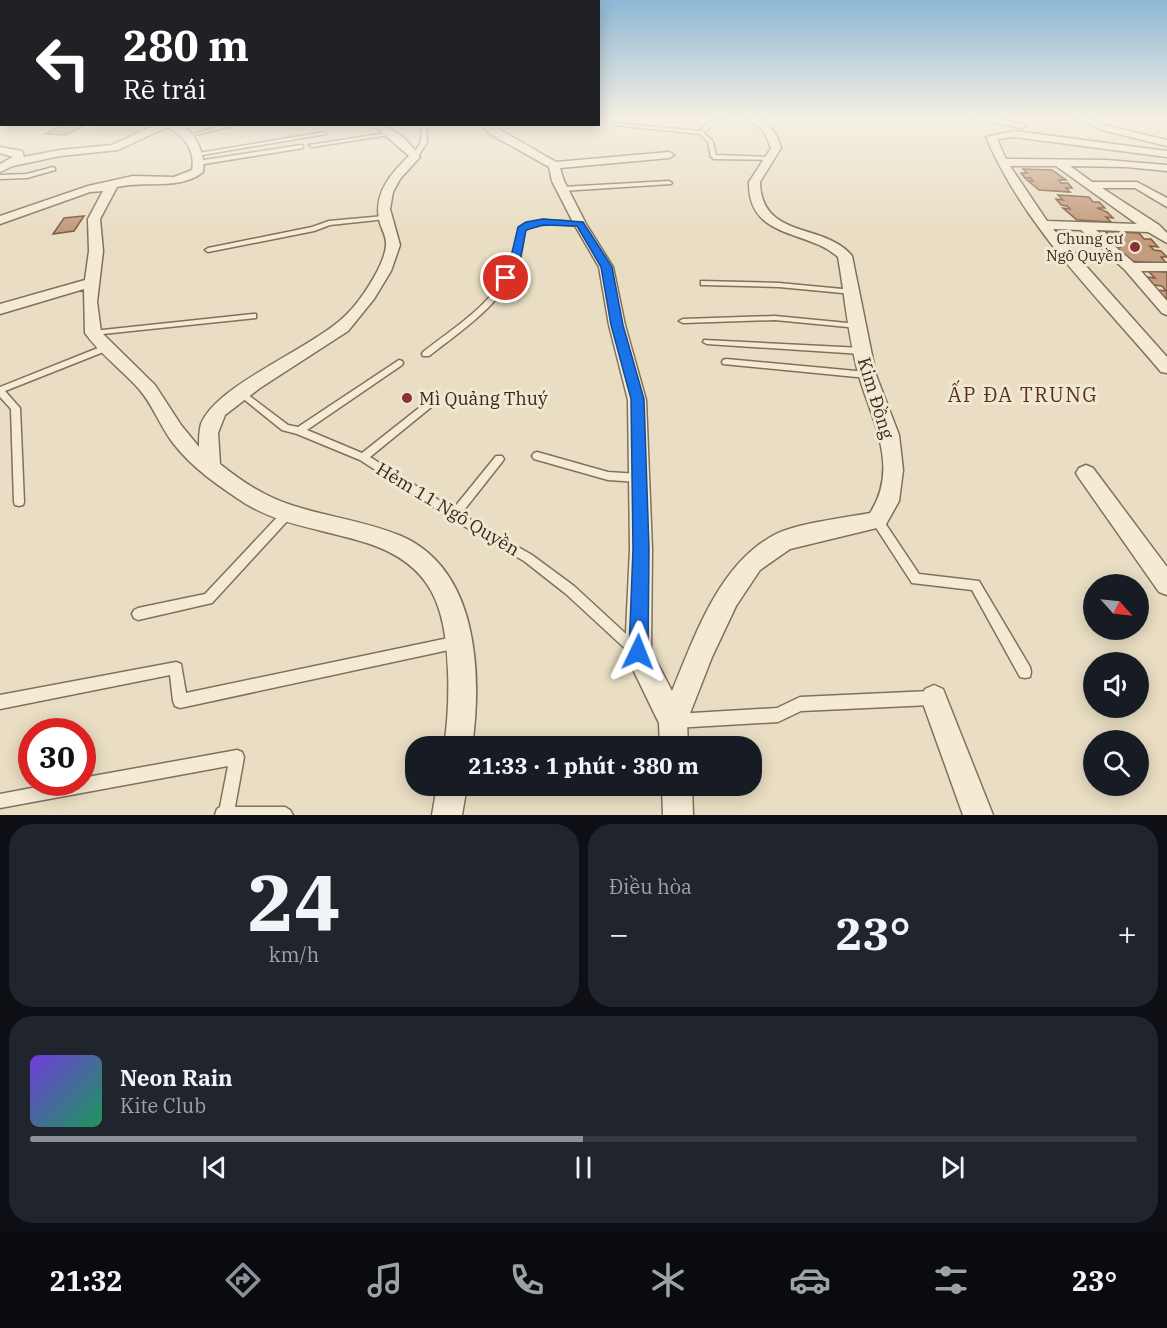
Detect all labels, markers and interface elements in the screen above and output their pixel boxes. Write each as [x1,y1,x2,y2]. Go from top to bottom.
text: 280 m [123,18,249,73]
icon: left [24,24,102,102]
text: Rẽ trái [123,71,206,106]
place label: Chung cư Ngô Quyền [1046,229,1124,265]
marker: Chung cư Ngô Quyền [1128,240,1142,254]
pin [480,252,531,303]
icon: arrive [489,261,522,294]
street label: Kim Đồng [853,355,899,442]
district label: ẤP ĐA TRUNG [948,379,1098,408]
place label: Mì Quảng Thuý [419,387,548,410]
marker: Mì Quảng Thuý [400,391,414,405]
street label: Hẻm 11 Ngô Quyền [372,457,524,561]
north arrow [1083,574,1149,640]
map controls [1083,574,1149,796]
position arrow [606,620,670,684]
button: sound [1083,652,1149,718]
speed limit sign: 30 [18,718,96,796]
button: search [1083,730,1149,796]
text: 21:33 · 1 phút · 380 m [468,751,699,780]
text: 24 [247,851,341,952]
text: Điều hòa [609,873,692,900]
text: 23° [835,904,911,962]
text: − [609,912,629,955]
text: + [1117,912,1137,955]
text: km/h [269,941,319,968]
text: Neon Rain [120,1063,233,1092]
text: Kite Club [120,1092,206,1119]
icon: previous [198,1151,231,1184]
icon: pause [567,1151,600,1184]
icon: next [936,1151,969,1184]
icon: directions [222,1259,264,1301]
icon: music [364,1259,406,1301]
icon: phone [506,1259,548,1301]
icon: climate [647,1259,689,1301]
icon: car [789,1259,831,1301]
icon: filters [930,1259,972,1301]
text: 21:32 [50,1263,123,1298]
text: 23° [1072,1263,1117,1298]

